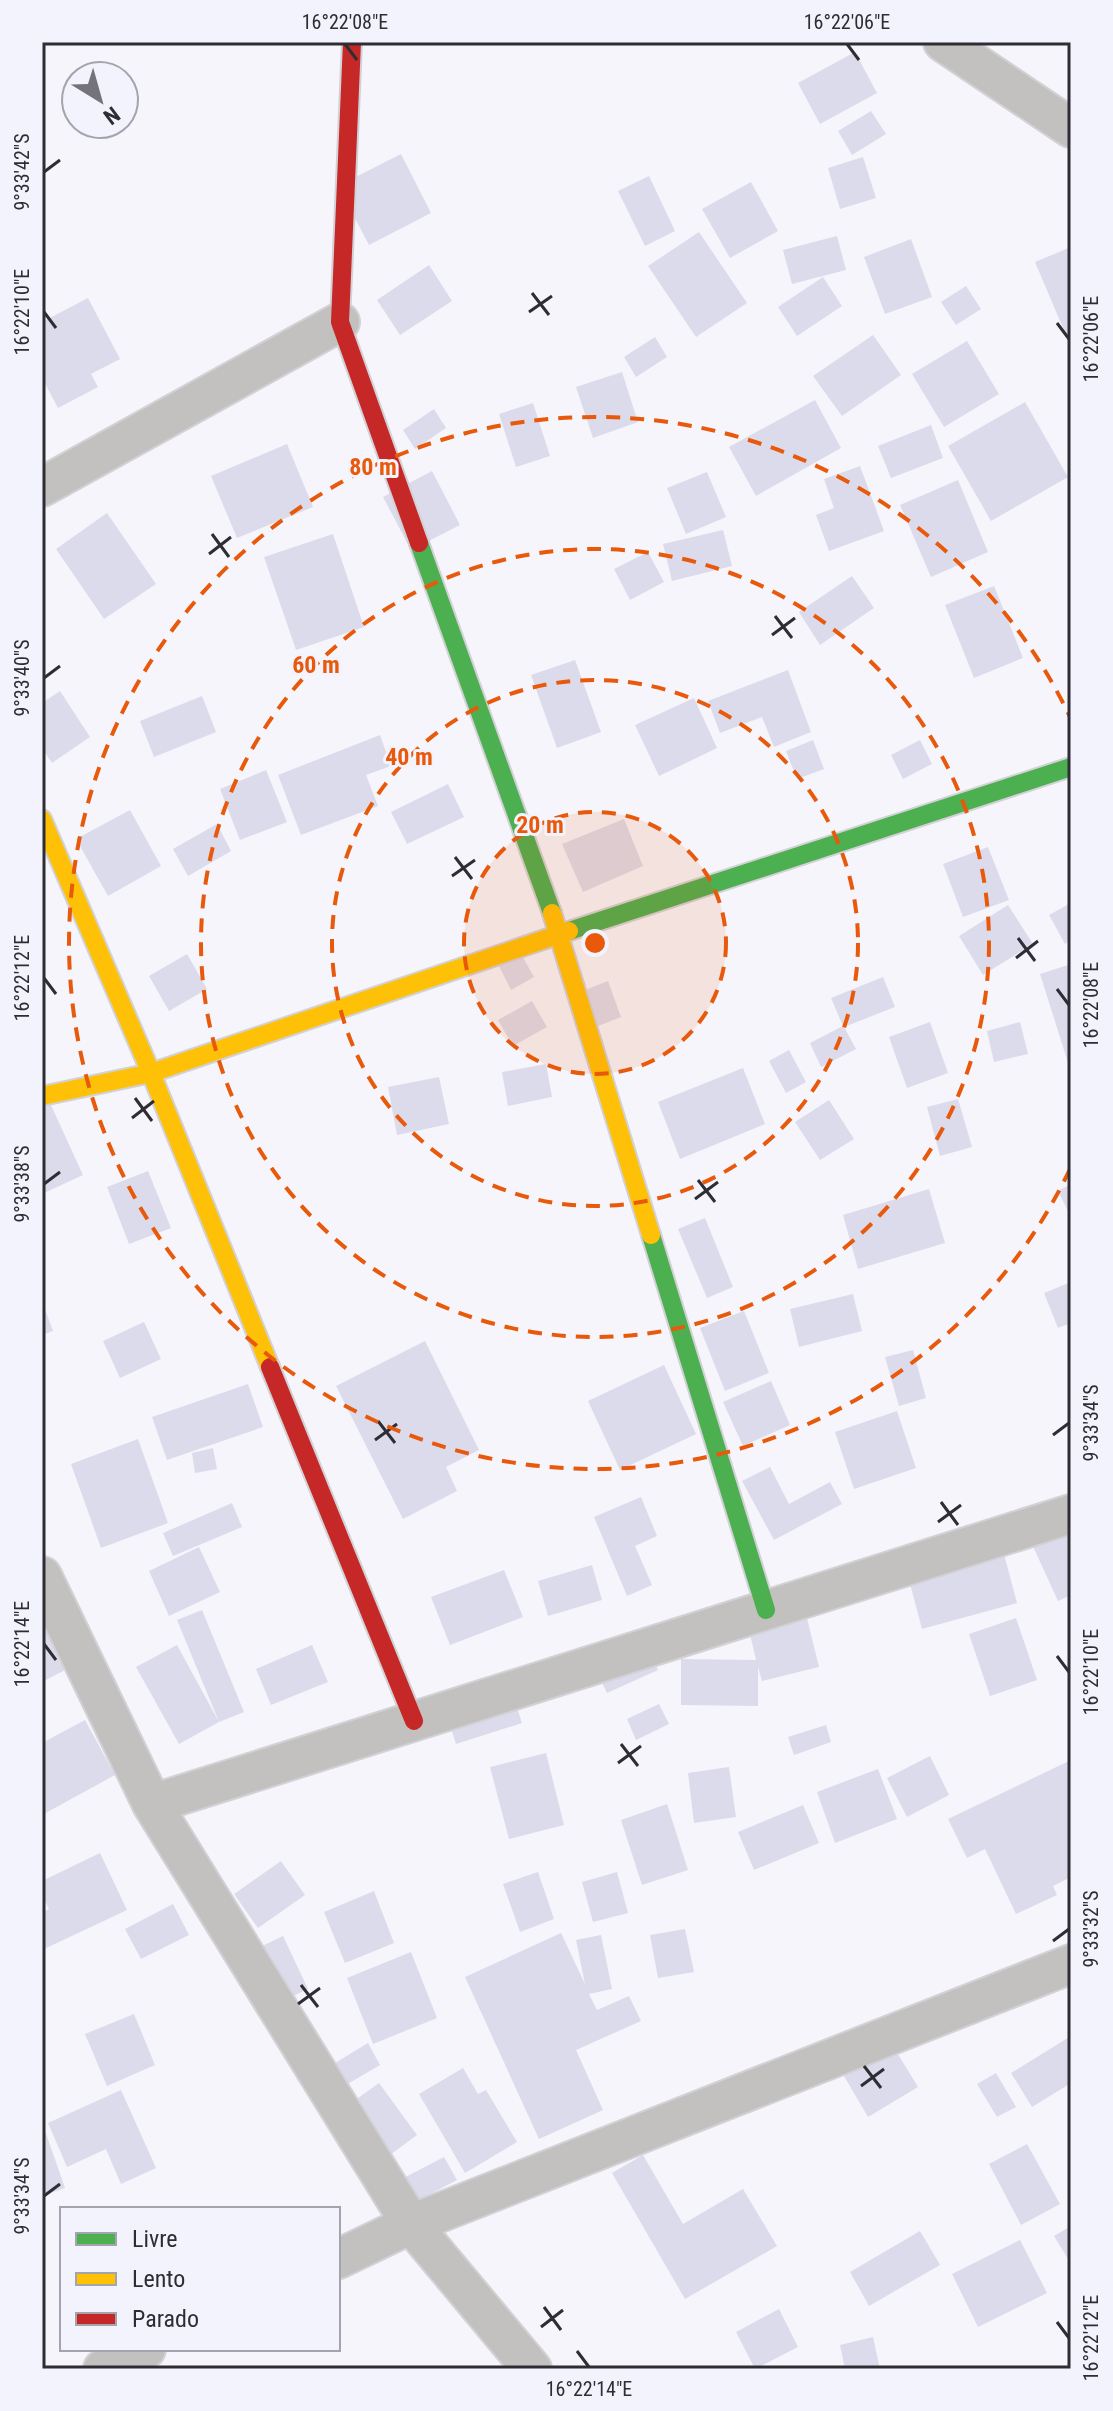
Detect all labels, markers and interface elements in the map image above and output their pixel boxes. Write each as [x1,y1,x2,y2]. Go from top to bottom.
text: 16°22'08"E [302,10,388,34]
text: 16°22'06"E [804,10,890,34]
north arrow [60,60,140,140]
text: N [99,102,125,130]
text: 9°33'42"S [10,133,34,211]
text: 16°22'10"E [10,269,34,355]
text: 16°22'06"E [1079,296,1103,382]
text: 80 m [349,453,397,481]
text: 9°33'40"S [10,639,34,717]
text: 60 m [292,651,340,679]
text: 40 m [385,743,433,771]
text: 20 m [516,811,564,839]
centre of rings [581,929,609,957]
text: 16°22'12"E [10,935,34,1021]
text: 16°22'08"E [1079,962,1103,1048]
text: 9°33'38"S [10,1145,34,1223]
text: 9°33'34"S [1079,1384,1103,1462]
text: 16°22'14"E [10,1601,34,1687]
text: 16°22'10"E [1079,1629,1103,1715]
text: 9°33'32"S [1079,1890,1103,1968]
text: 9°33'34"S [10,2157,34,2235]
legend [60,2207,340,2351]
text: Livre [132,2225,178,2253]
text: Lento [132,2265,185,2293]
text: 16°22'12"E [1079,2295,1103,2381]
text: Parado [132,2305,199,2333]
text: 16°22'14"E [546,2377,632,2401]

